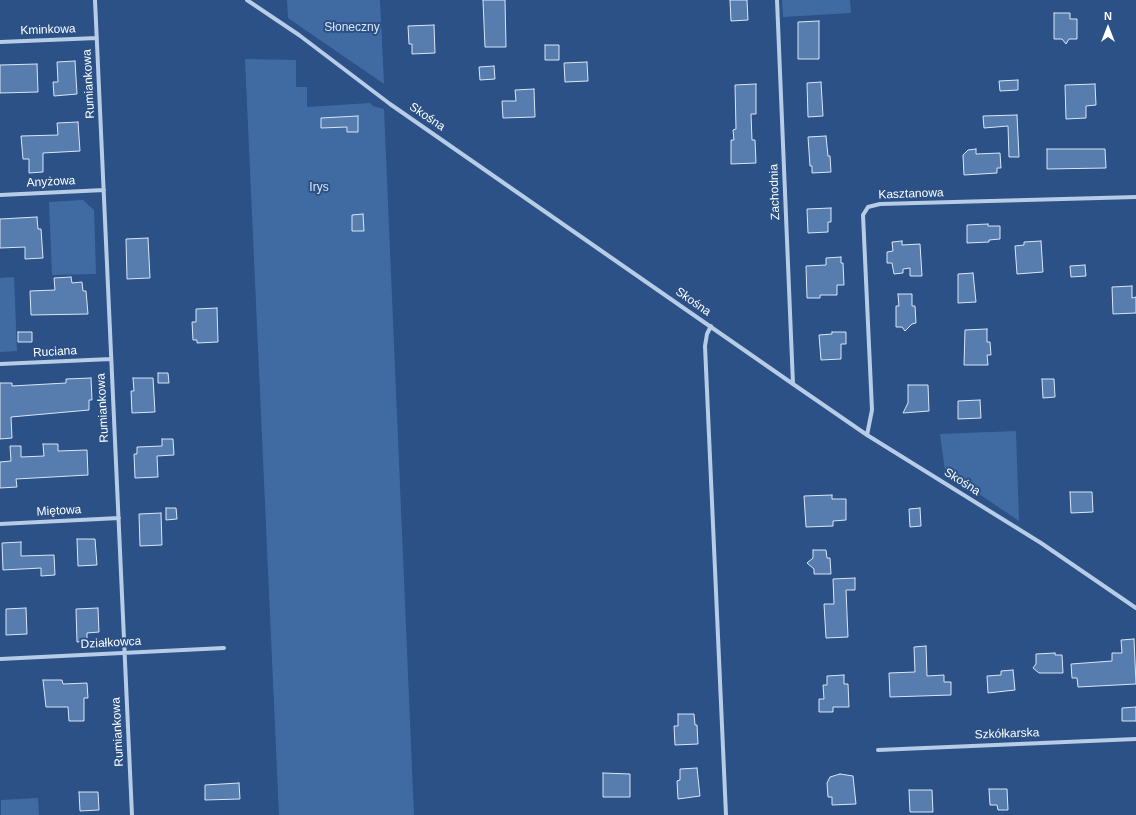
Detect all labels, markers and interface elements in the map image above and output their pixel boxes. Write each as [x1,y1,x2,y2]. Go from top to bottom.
north arrow [1088,8,1128,48]
text: N [1104,10,1112,22]
park label: Słoneczny [324,21,380,35]
street label: Kminkowa [20,22,76,38]
street label: Rumiankowa [80,49,98,119]
street label: Skośna [406,100,448,134]
street label: Zachodnia [767,164,783,220]
street label: Anyżowa [26,174,76,190]
park label: Irys [309,181,329,195]
street label: Kasztanowa [878,186,944,202]
street label: Skośna [672,285,714,319]
street label: Ruciana [33,344,77,360]
street label: Rumiankowa [94,373,112,443]
street label: Skośna [941,465,983,499]
street label: Miętowa [36,503,82,519]
street label: Działkowca [80,634,142,652]
street label: Rumiankowa [109,697,127,767]
street label: Szkółkarska [974,726,1040,742]

